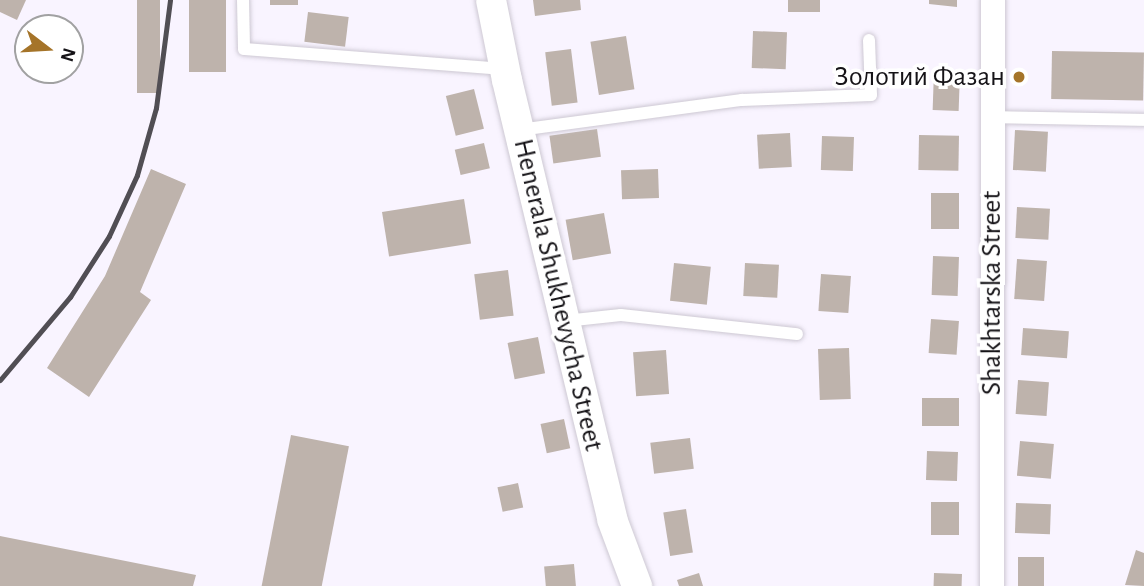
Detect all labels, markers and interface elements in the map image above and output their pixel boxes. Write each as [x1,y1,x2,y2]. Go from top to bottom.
north arrow [14,14,84,84]
text: N [57,46,79,64]
place label: Золотий Фазан [835,60,1005,94]
marker: Золотий Фазан [1011,69,1027,85]
street label: Henerala Shukhevycha Street [506,136,610,454]
street label: Shakhtarska Street [975,191,1009,395]

